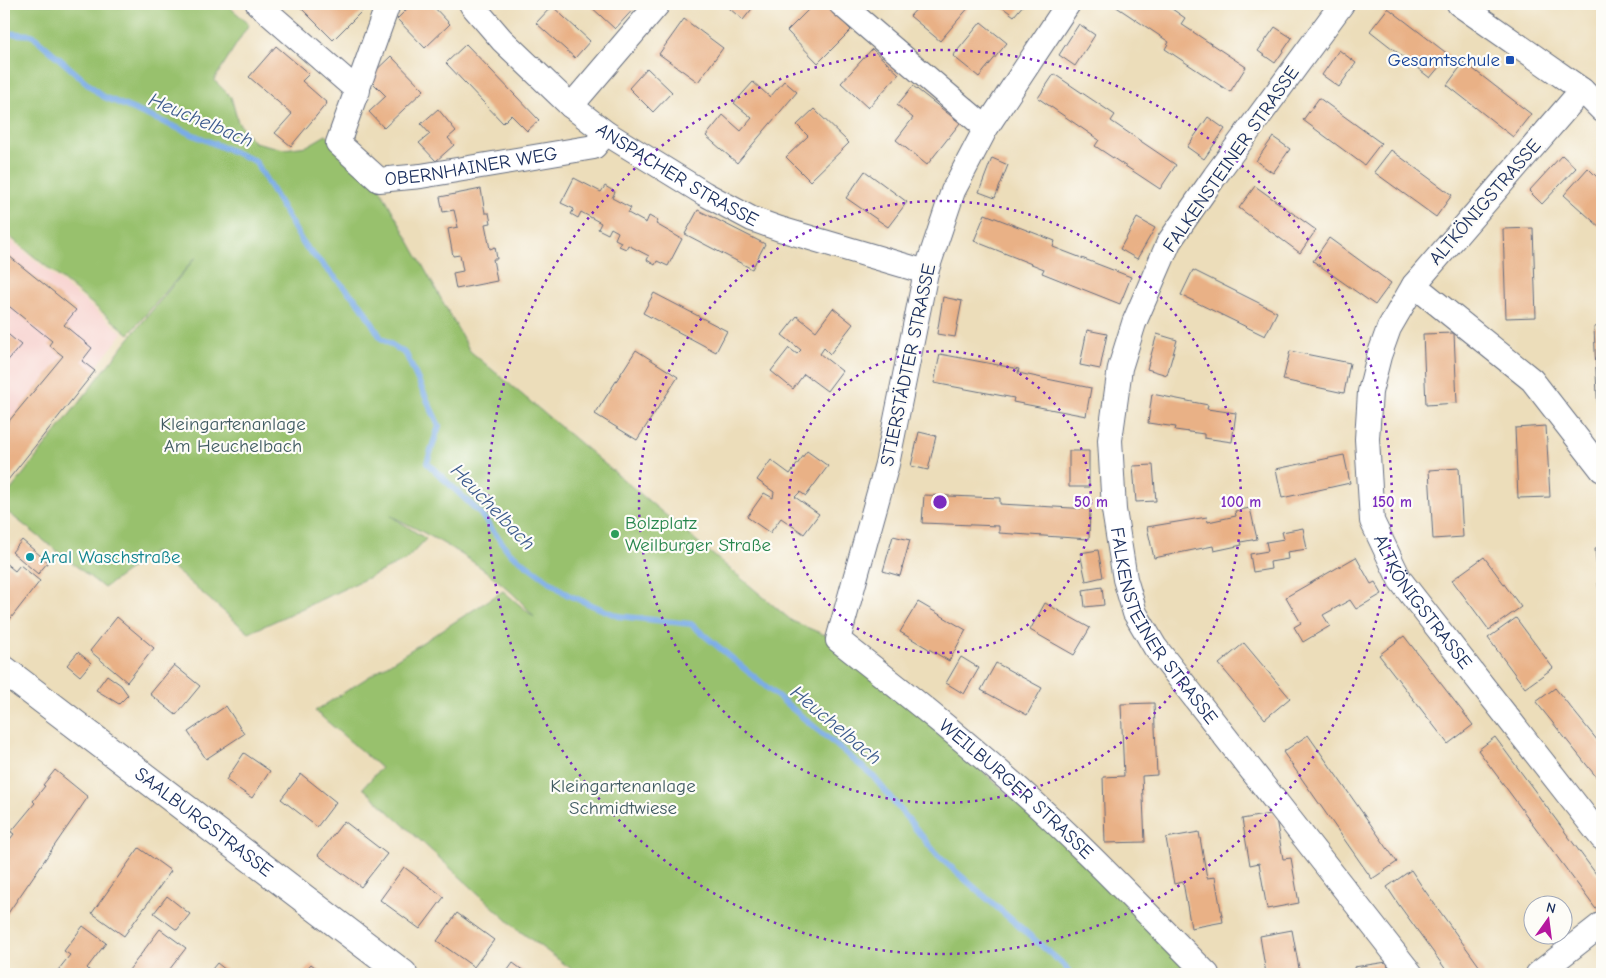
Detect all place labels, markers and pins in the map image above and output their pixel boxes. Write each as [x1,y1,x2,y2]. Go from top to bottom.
place label: Gesamtschule [1388,49,1500,71]
marker: Gesamtschule [1504,54,1516,66]
centre of rings [931,493,949,511]
place label: Bolzplatz Weilburger Straße [625,512,771,556]
marker: Bolzplatz Weilburger Straße [609,528,621,540]
place label: Aral Waschstraße [40,546,181,568]
marker: Aral Waschstraße [24,551,36,563]

